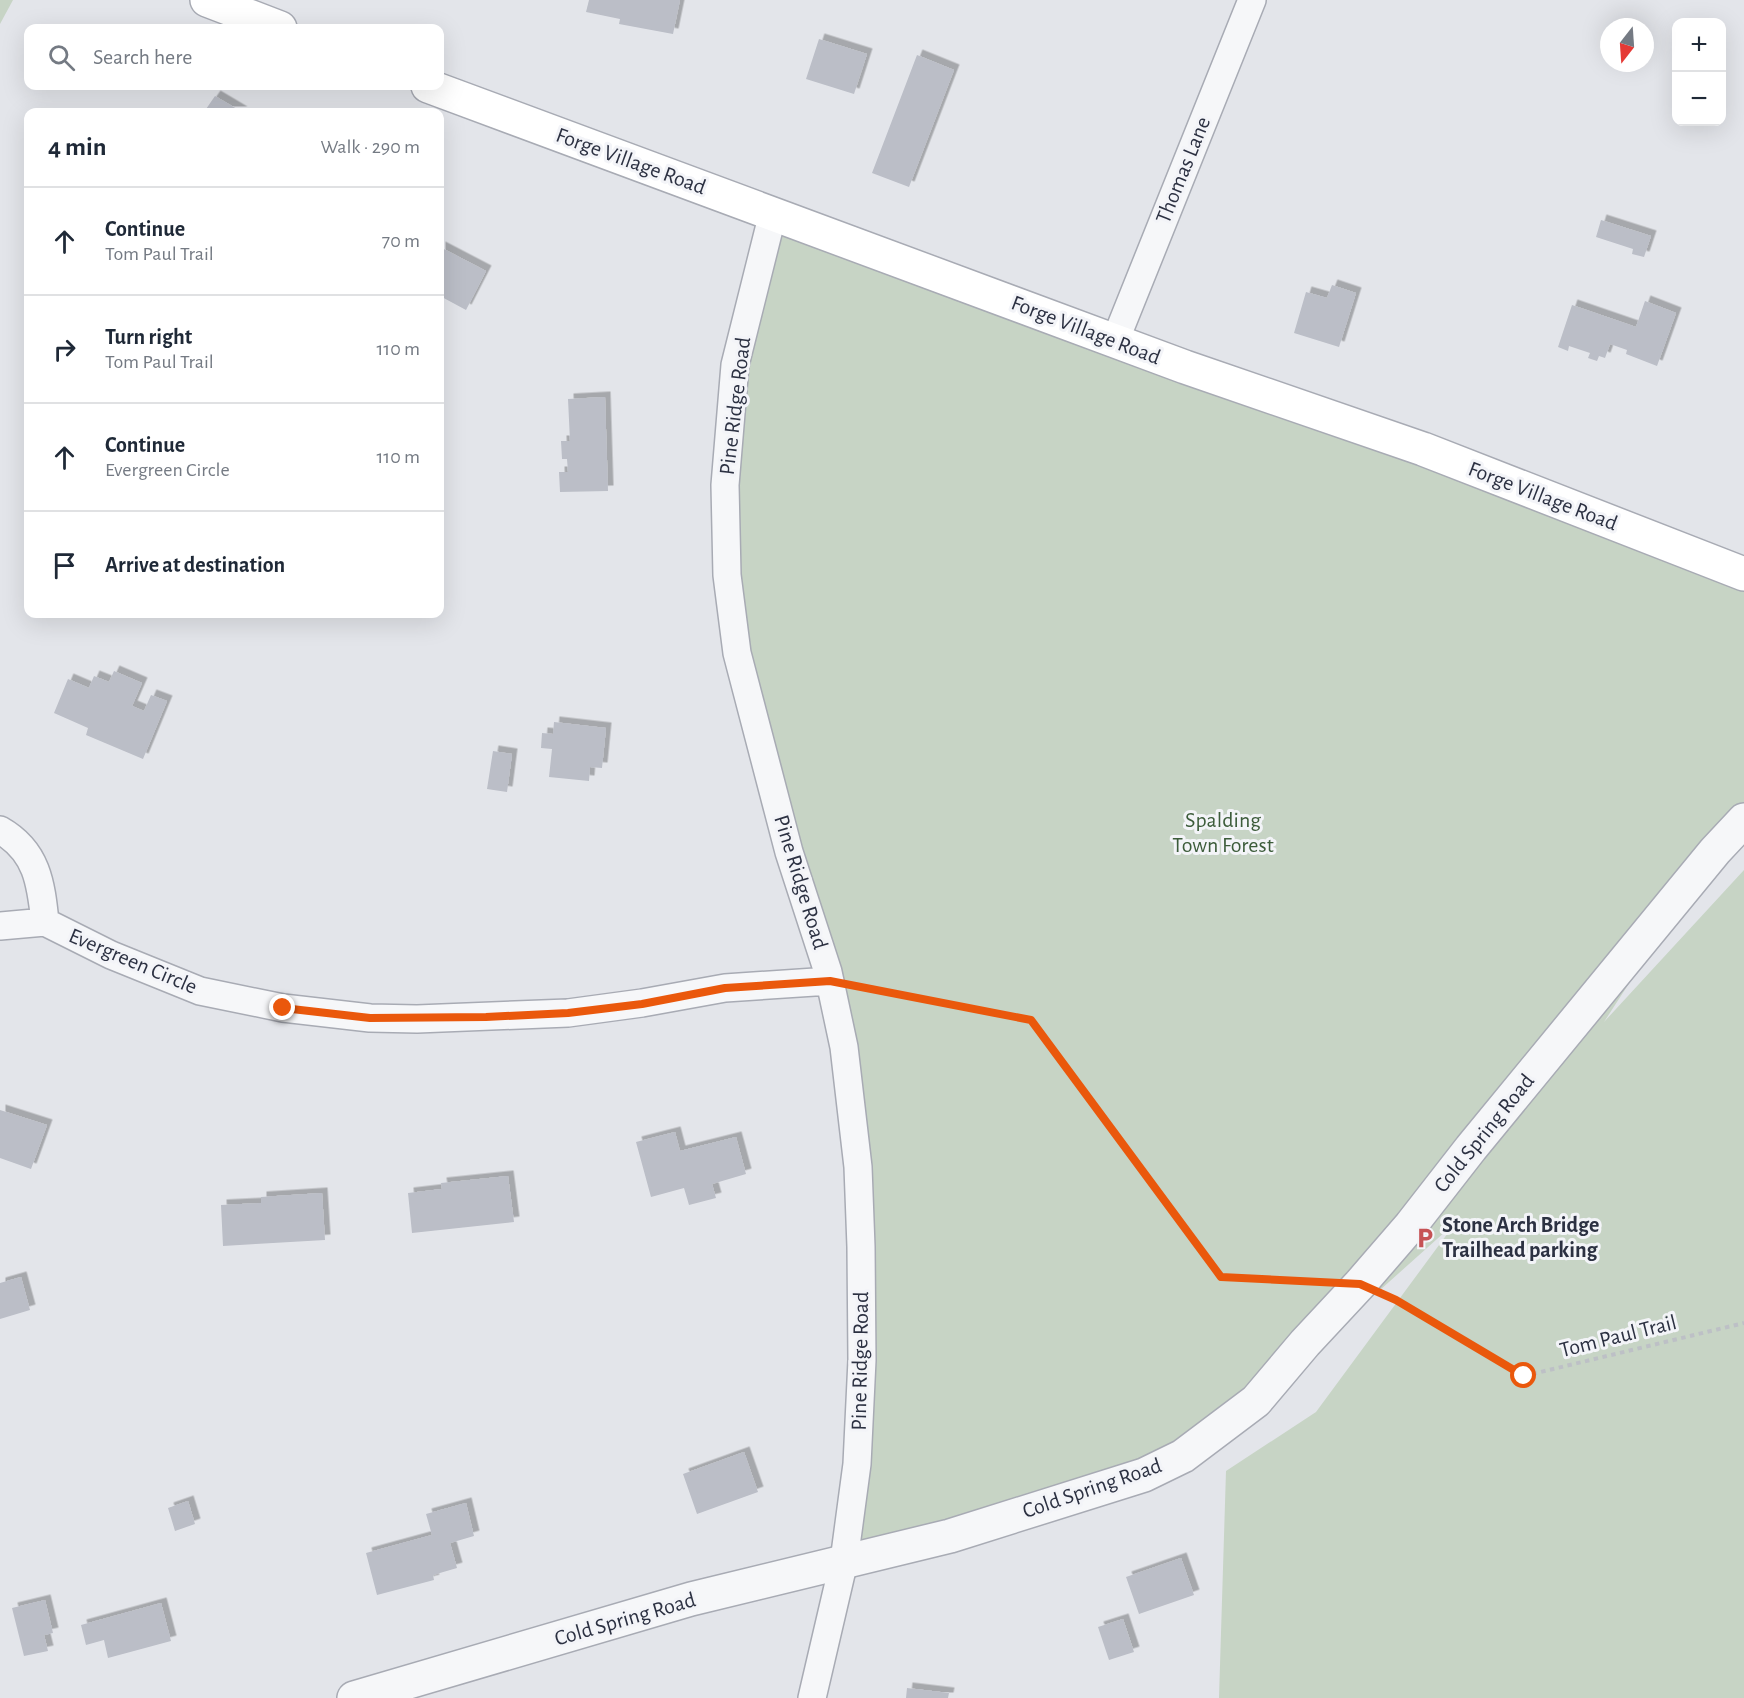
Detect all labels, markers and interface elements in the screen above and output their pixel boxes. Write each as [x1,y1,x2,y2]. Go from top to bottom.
north arrow [1600,18,1654,72]
map controls [1672,18,1726,126]
button: + [1672,18,1726,72]
search box [24,24,444,90]
icon: search [45,41,78,74]
text: Search here [93,46,192,68]
button: − [1672,72,1726,126]
street label: Thomas Lane [1152,114,1214,226]
street label: Forge Village Road [553,124,709,198]
text: 4 min [48,134,107,160]
text: Walk · 290 m [320,137,420,157]
text: Continue [105,218,185,240]
icon: ahead [48,225,81,258]
text: 70 m [382,231,420,251]
text: Tom Paul Trail [105,244,214,264]
street label: Forge Village Road [1008,291,1164,369]
text: Turn right [105,326,192,348]
icon: right [48,333,81,366]
street label: Pine Ridge Road [716,336,754,476]
text: 110 m [376,339,420,359]
text: Tom Paul Trail [105,352,214,372]
text: Continue [105,434,185,456]
icon: ahead [48,441,81,474]
text: 110 m [376,447,420,467]
street label: Forge Village Road [1465,457,1621,535]
text: Evergreen Circle [105,460,230,480]
icon: arrive [48,549,81,582]
text: Arrive at destination [105,554,285,576]
park label: Spalding Town Forest [1172,809,1274,856]
street label: Pine Ridge Road [770,812,832,952]
street label: Evergreen Circle [66,924,200,998]
route end [269,994,295,1020]
street label: Cold Spring Road [1430,1070,1538,1196]
place label: Stone Arch Bridge Trailhead parking [1442,1214,1599,1261]
parking icon: Stone Arch Bridge Trailhead parking [1413,1226,1437,1250]
street label: Pine Ridge Road [848,1291,872,1431]
street label: Tom Paul Trail [1557,1311,1679,1361]
route start [1510,1362,1536,1388]
street label: Cold Spring Road [1020,1454,1164,1522]
street label: Cold Spring Road [552,1588,698,1650]

